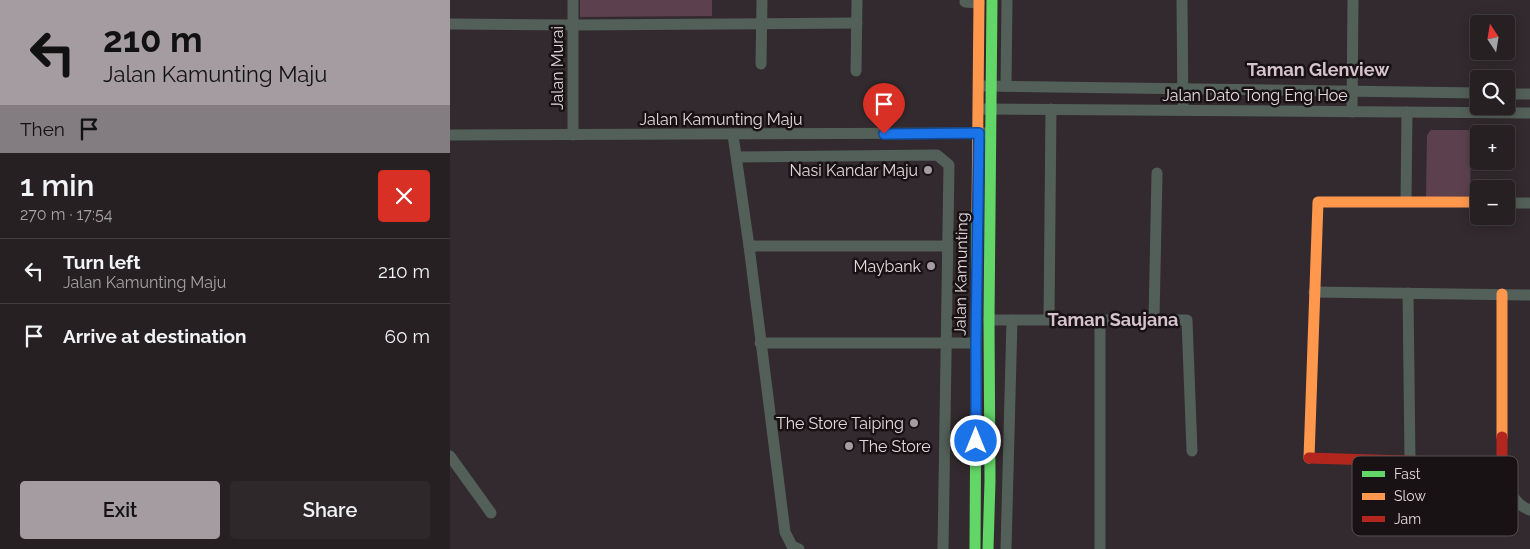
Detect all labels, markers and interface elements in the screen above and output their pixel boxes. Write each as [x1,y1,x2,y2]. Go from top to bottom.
north arrow [1470,15,1515,60]
map controls [1470,15,1515,225]
text: 210 m [103,19,203,60]
icon: left [20,20,85,85]
street label: Jalan Murai [548,26,567,110]
district label: Taman Glenview [1247,59,1390,80]
text: Jalan Kamunting Maju [103,61,327,87]
button: search [1470,70,1515,115]
pin [863,83,905,134]
street label: Jalan Dato Tong Eng Hoe [1162,86,1348,105]
icon: arrive [870,90,898,118]
street label: Jalan Kamunting Maju [639,110,803,129]
icon: arrive [75,115,103,143]
text: Then [20,118,65,140]
button: + [1470,125,1515,170]
place label: Nasi Kandar Maju [790,161,918,180]
marker: Nasi Kandar Maju [922,164,934,176]
text: 1 min [20,168,95,203]
button: close [378,170,430,222]
button: − [1470,180,1515,225]
text: 270 m · 17:54 [20,205,112,224]
street label: Jalan Kamunting [950,212,972,336]
text: Turn left [63,251,140,273]
icon: left [20,257,48,285]
place label: Maybank [854,257,922,276]
text: 210 m [378,260,430,282]
marker: Maybank [925,260,937,272]
text: Jalan Kamunting Maju [63,273,226,292]
district label: Taman Saujana [1048,309,1178,330]
icon: arrive [20,322,48,350]
text: Arrive at destination [63,325,247,347]
text: 60 m [385,325,430,347]
place label: The Store Taiping [776,414,904,433]
position arrow [949,414,1001,466]
marker: The Store Taiping [908,417,920,429]
place label: The Store [859,437,931,456]
marker: The Store [843,440,855,452]
legend [1352,456,1518,536]
text: Fast [1394,466,1421,482]
button: Exit [20,481,220,539]
button: Share [230,481,430,539]
text: Slow [1394,488,1426,504]
text: Jam [1394,511,1421,527]

